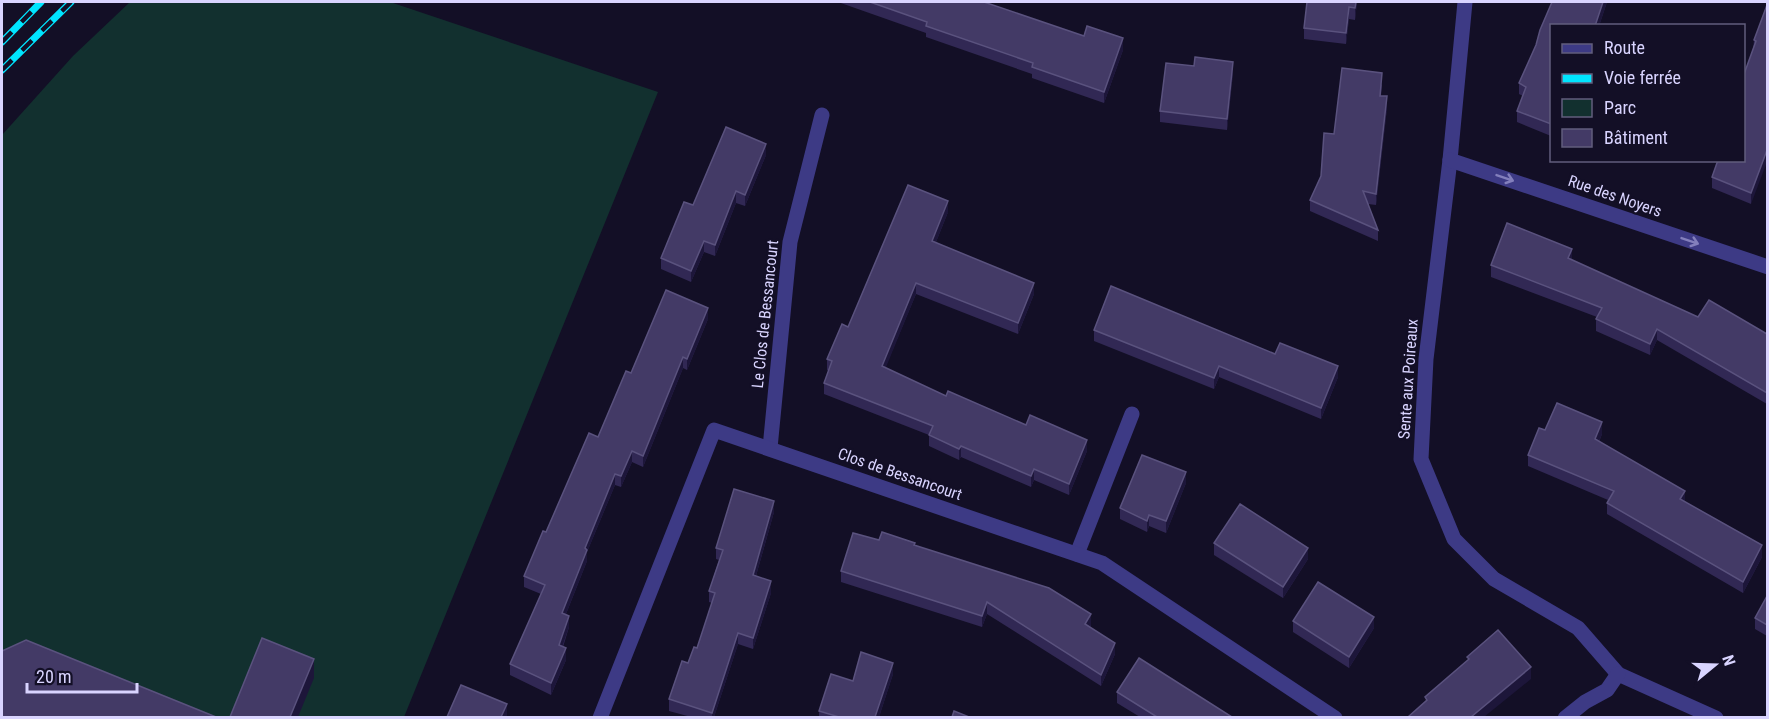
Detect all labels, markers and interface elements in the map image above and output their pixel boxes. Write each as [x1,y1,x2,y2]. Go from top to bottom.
legend [1550,24,1745,162]
text: Route [1604,37,1645,58]
text: Voie ferrée [1604,67,1681,88]
text: Parc [1604,97,1636,118]
text: Bâtiment [1604,127,1668,148]
street label: Rue des Noyers [1566,171,1664,221]
one-way arrow [1495,174,1514,185]
one-way arrow [1680,236,1699,247]
street label: Le Clos de Bessancourt [748,239,782,389]
street label: Sente aux Poireaux [1394,318,1422,440]
street label: Clos de Bessancourt [835,444,965,504]
north arrow [1685,635,1745,695]
text: N [1718,653,1739,668]
scale bar [27,656,136,694]
text: 20 m [36,666,71,687]

